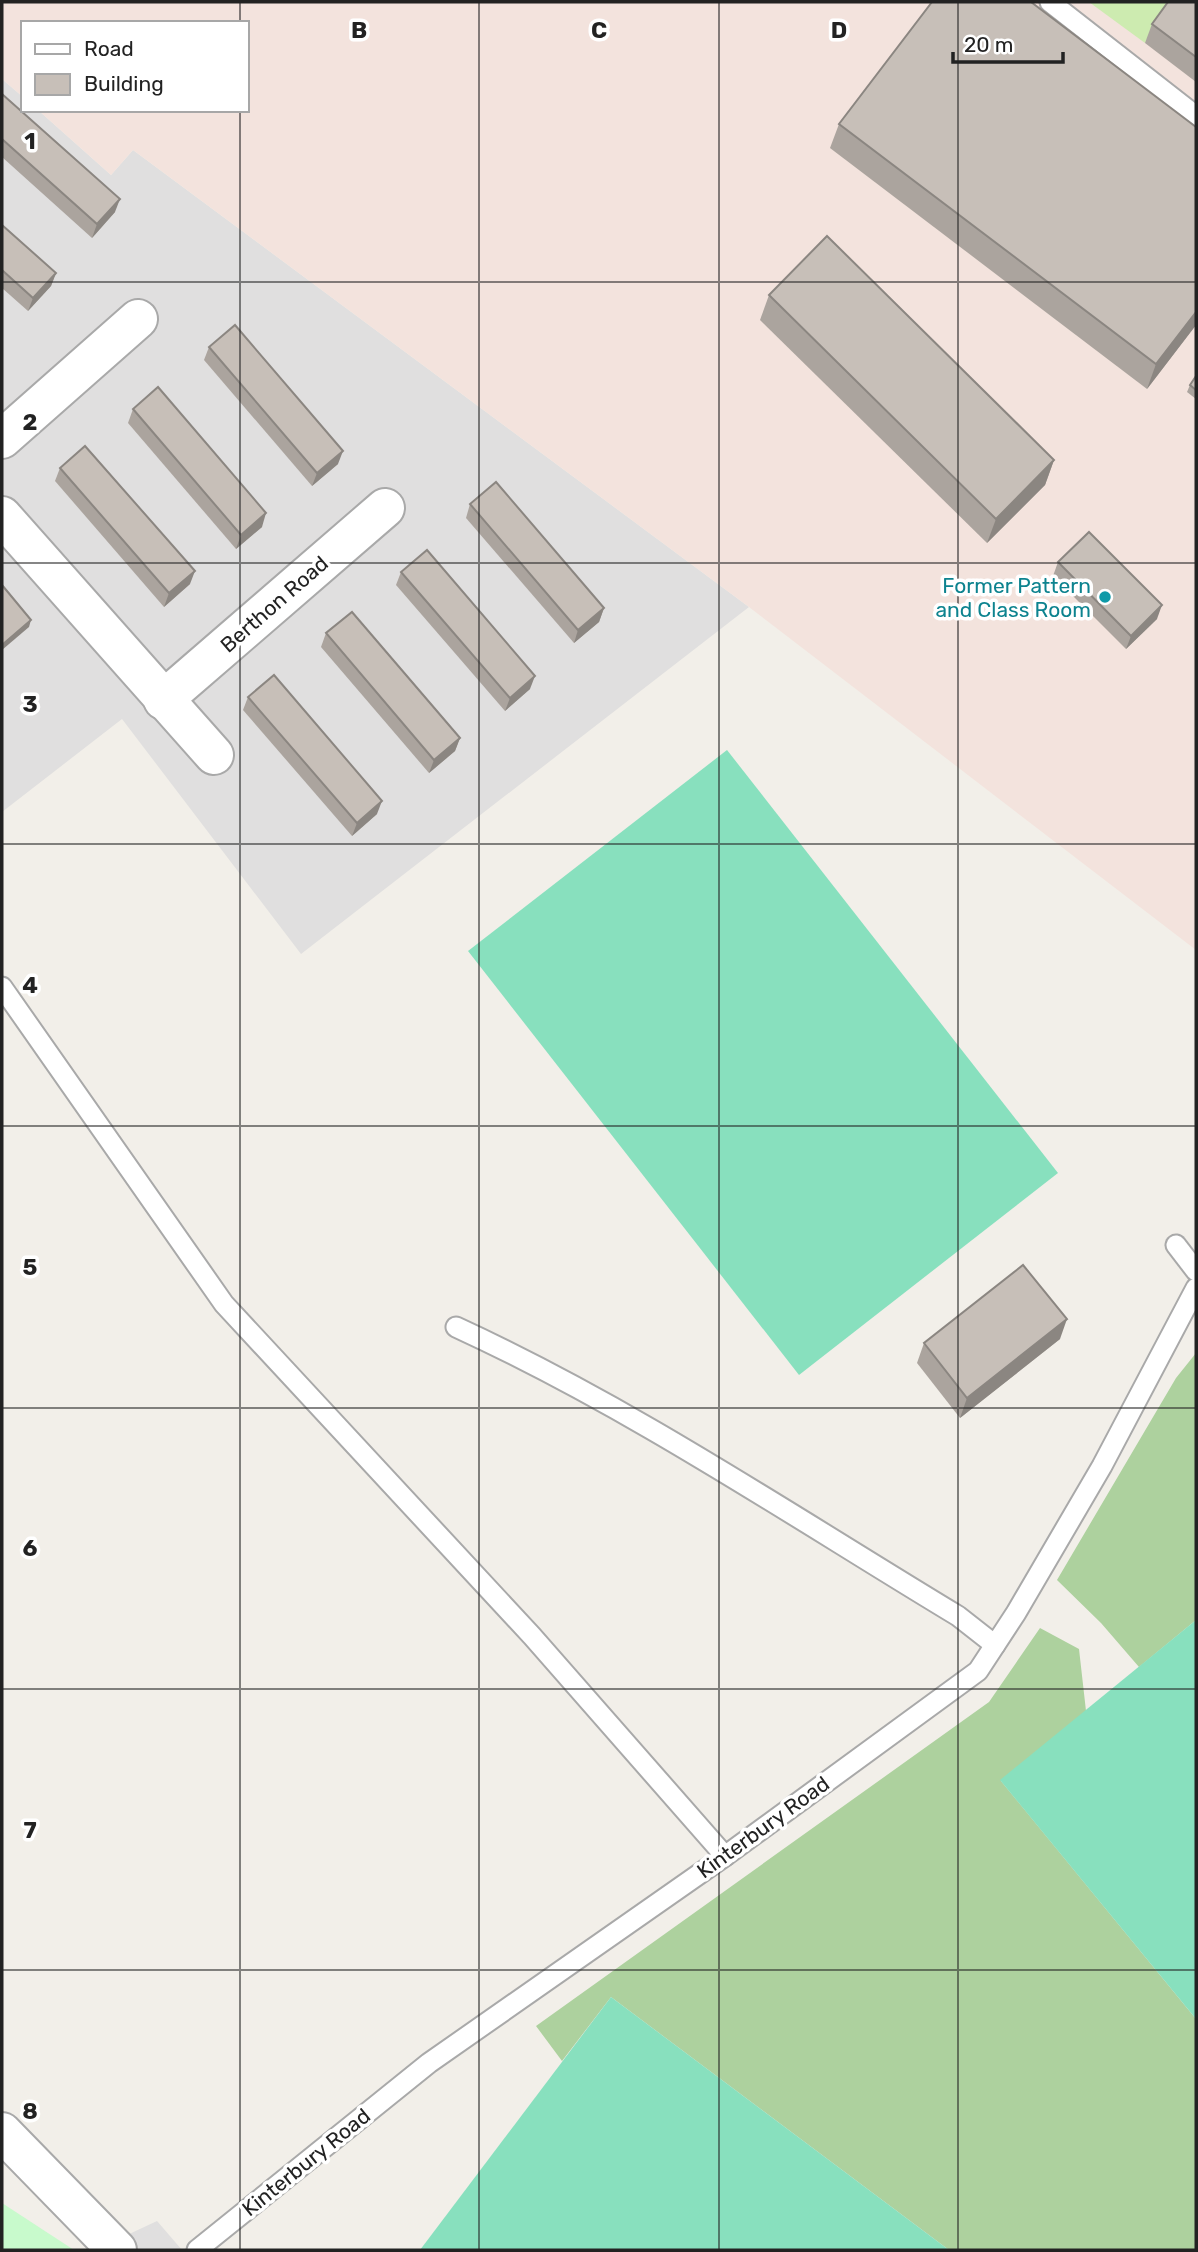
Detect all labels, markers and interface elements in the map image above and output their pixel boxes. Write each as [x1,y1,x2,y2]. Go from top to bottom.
text: B [351,16,367,44]
text: C [591,16,607,44]
text: D [831,16,847,44]
legend [21,21,248,112]
scale bar [953,21,1063,65]
text: 20 m [964,32,1013,57]
text: Road [84,36,134,61]
text: Building [84,71,164,96]
text: 1 [24,127,36,155]
text: 2 [23,408,37,436]
street label: Berthon Road [215,550,333,658]
place label: Former Pattern and Class Room [935,573,1091,622]
marker: Former Pattern and Class Room [1097,589,1113,605]
text: 3 [22,690,38,718]
text: 4 [22,971,38,999]
text: 5 [23,1253,38,1281]
text: 6 [23,1534,38,1562]
street label: Kinterbury Road [692,1771,834,1883]
text: 7 [23,1816,37,1844]
text: 8 [22,2097,38,2125]
street label: Kinterbury Road [237,2103,375,2221]

